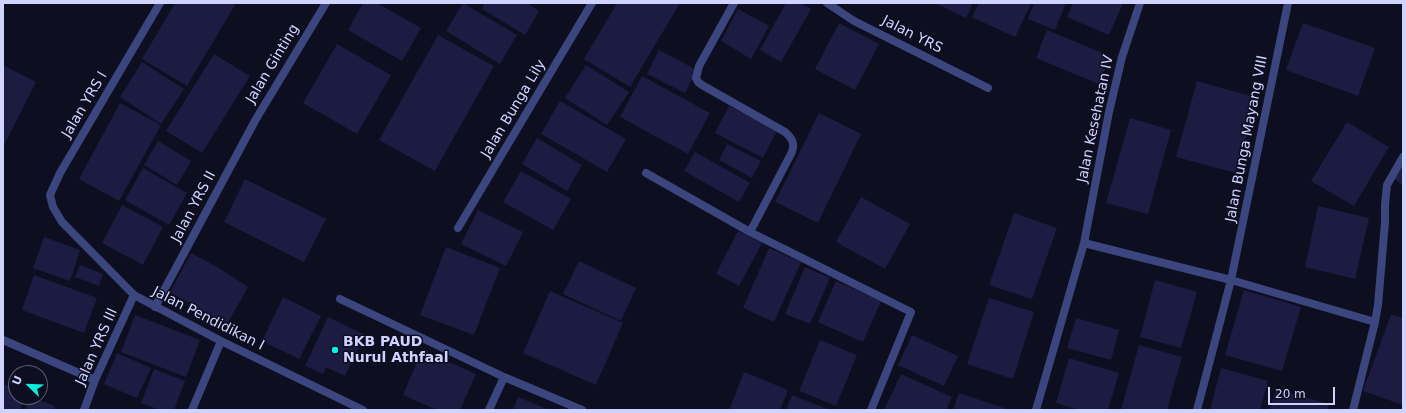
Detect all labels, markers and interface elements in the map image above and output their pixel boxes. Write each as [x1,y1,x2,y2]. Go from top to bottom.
street label: Jalan YRS [879,13,945,57]
street label: Jalan Ginting [243,21,303,107]
street label: Jalan Kesehatan IV [1074,54,1118,184]
street label: Jalan Bunga Mayang VIII [1223,54,1271,224]
street label: Jalan Bunga Lily [478,57,550,161]
street label: Jalan YRS I [59,69,111,141]
street label: Jalan YRS II [168,168,220,246]
street label: Jalan Pendidikan I [149,284,267,354]
street label: Jalan YRS III [73,306,121,388]
place label: BKB PAUD Nurul Athfaal [343,334,449,366]
marker: BKB PAUD Nurul Athfaal [330,345,340,355]
north arrow [8,365,48,405]
text: U [10,374,25,387]
scale bar [1270,379,1337,405]
text: 20 m [1275,387,1306,401]

